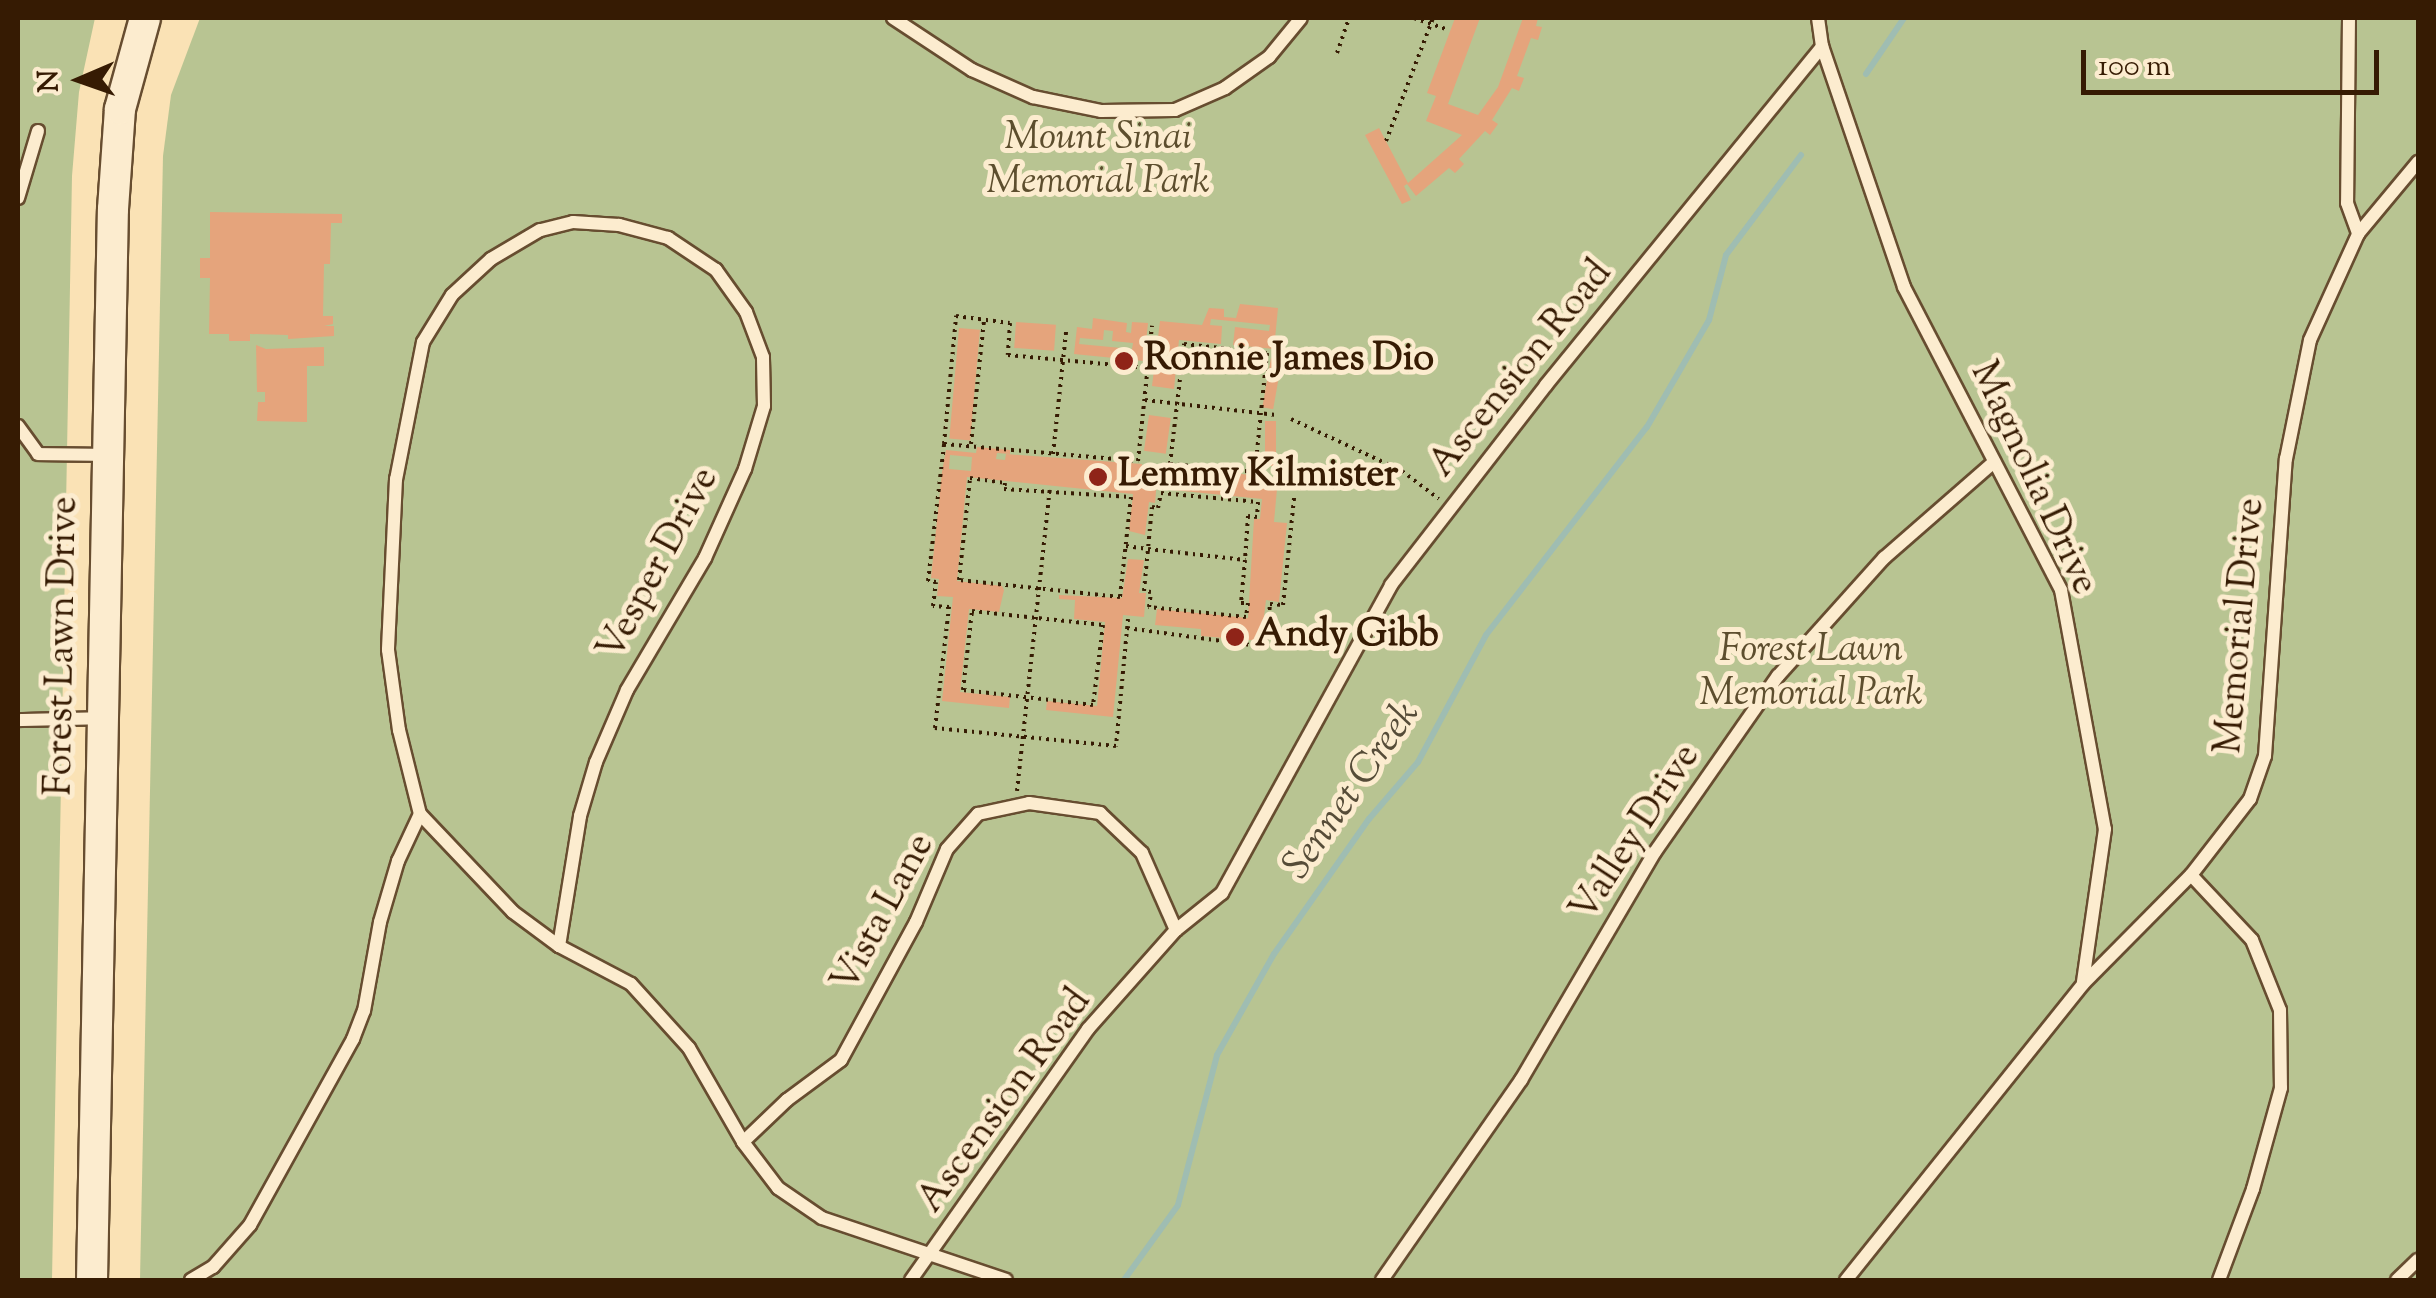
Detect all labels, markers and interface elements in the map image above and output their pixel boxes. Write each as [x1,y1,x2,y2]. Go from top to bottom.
north arrow [30,30,130,130]
scale bar [2086,30,2384,92]
text: 100 m [2098,46,2171,89]
text: N [30,69,70,93]
park label: Mount Sinai Memorial Park [986,117,1210,206]
street label: Ascension Road [1421,253,1623,487]
place label: Ronnie James Dio [1144,338,1434,384]
marker: Ronnie James Dio [1113,350,1135,372]
street label: Magnolia Drive [1958,355,2106,603]
place label: Lemmy Kilmister [1118,454,1398,500]
street label: Vesper Drive [590,461,730,669]
marker: Lemmy Kilmister [1087,466,1109,488]
street label: Forest Lawn Drive [39,496,89,796]
street label: Memorial Drive [2208,496,2276,756]
place label: Andy Gibb [1255,614,1439,660]
marker: Andy Gibb [1224,626,1246,648]
park label: Forest Lawn Memorial Park [1699,629,1923,718]
water label: Sennet Creek [1274,693,1432,889]
street label: Valley Drive [1563,737,1711,931]
street label: Vista Lane [824,827,946,1001]
street label: Ascension Road [910,981,1102,1223]

